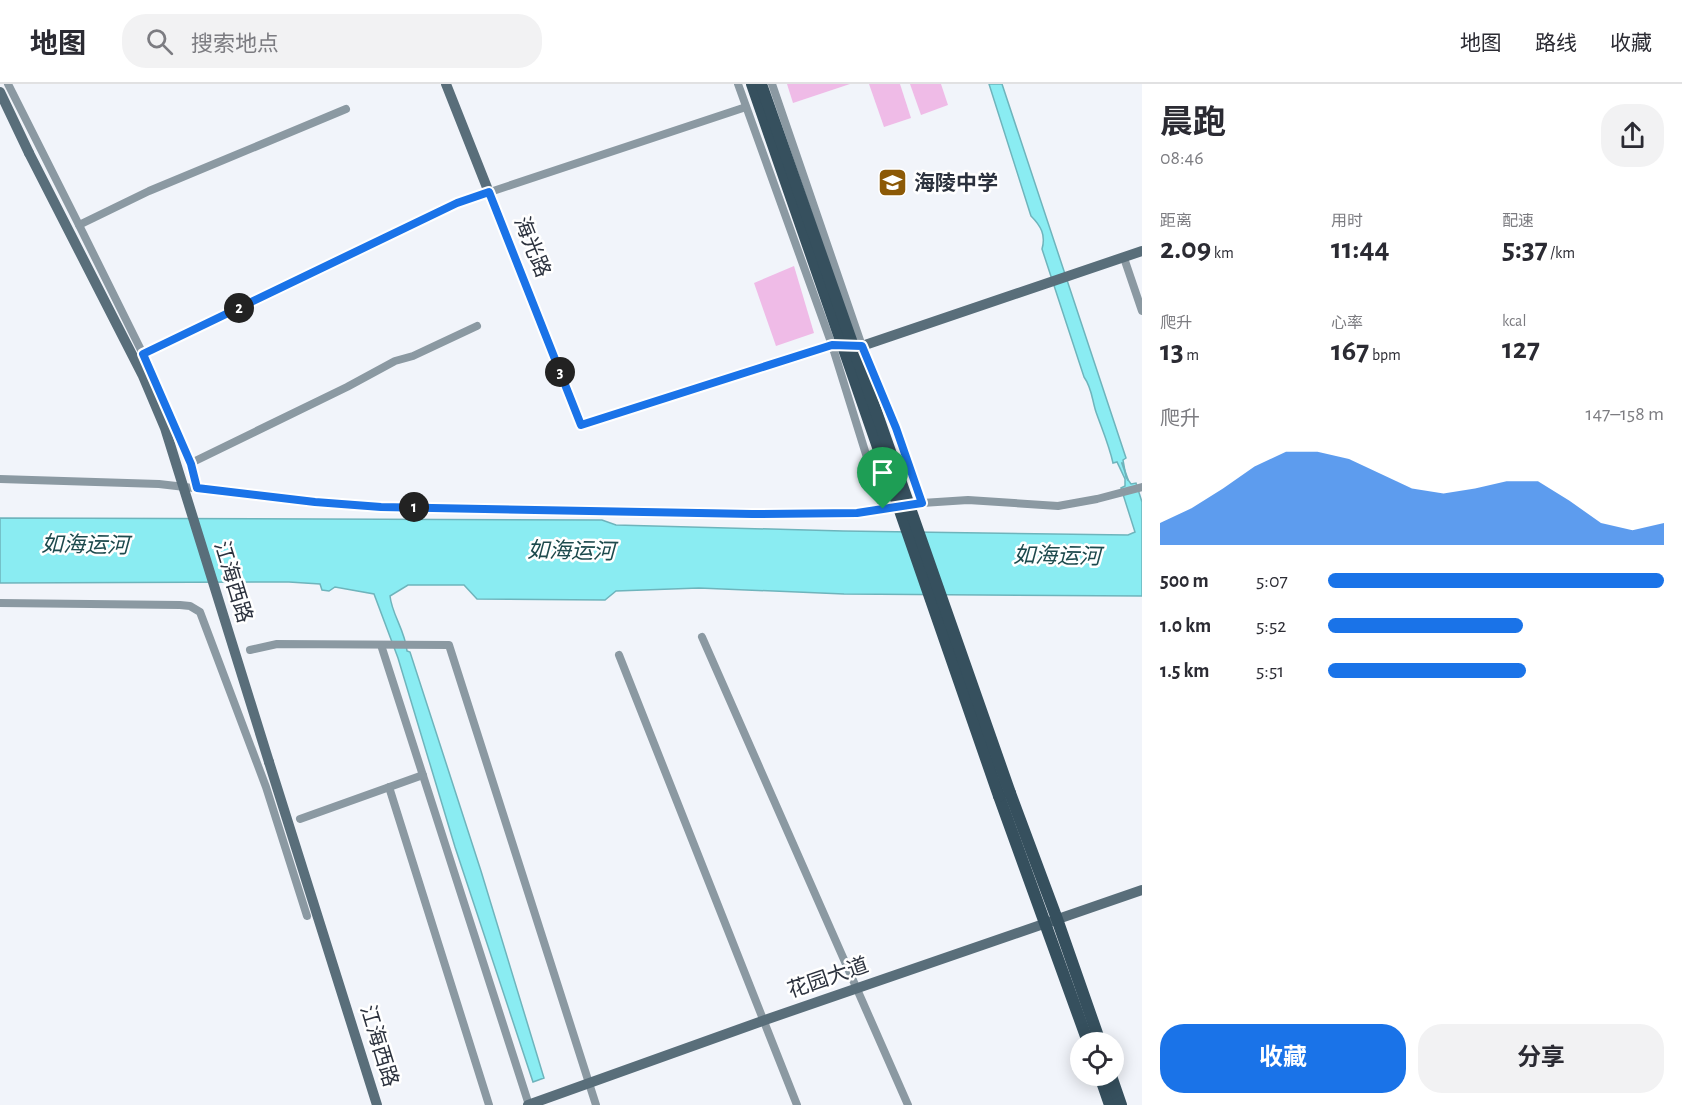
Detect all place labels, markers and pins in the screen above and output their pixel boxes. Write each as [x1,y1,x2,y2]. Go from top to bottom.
school or university icon: 海陵中学 [877,167,909,199]
place label: 海陵中学 [914,171,998,194]
pin: 2 [224,293,254,323]
pin: 3 [545,357,575,387]
pin [857,447,908,509]
pin: 1 [399,492,429,522]

